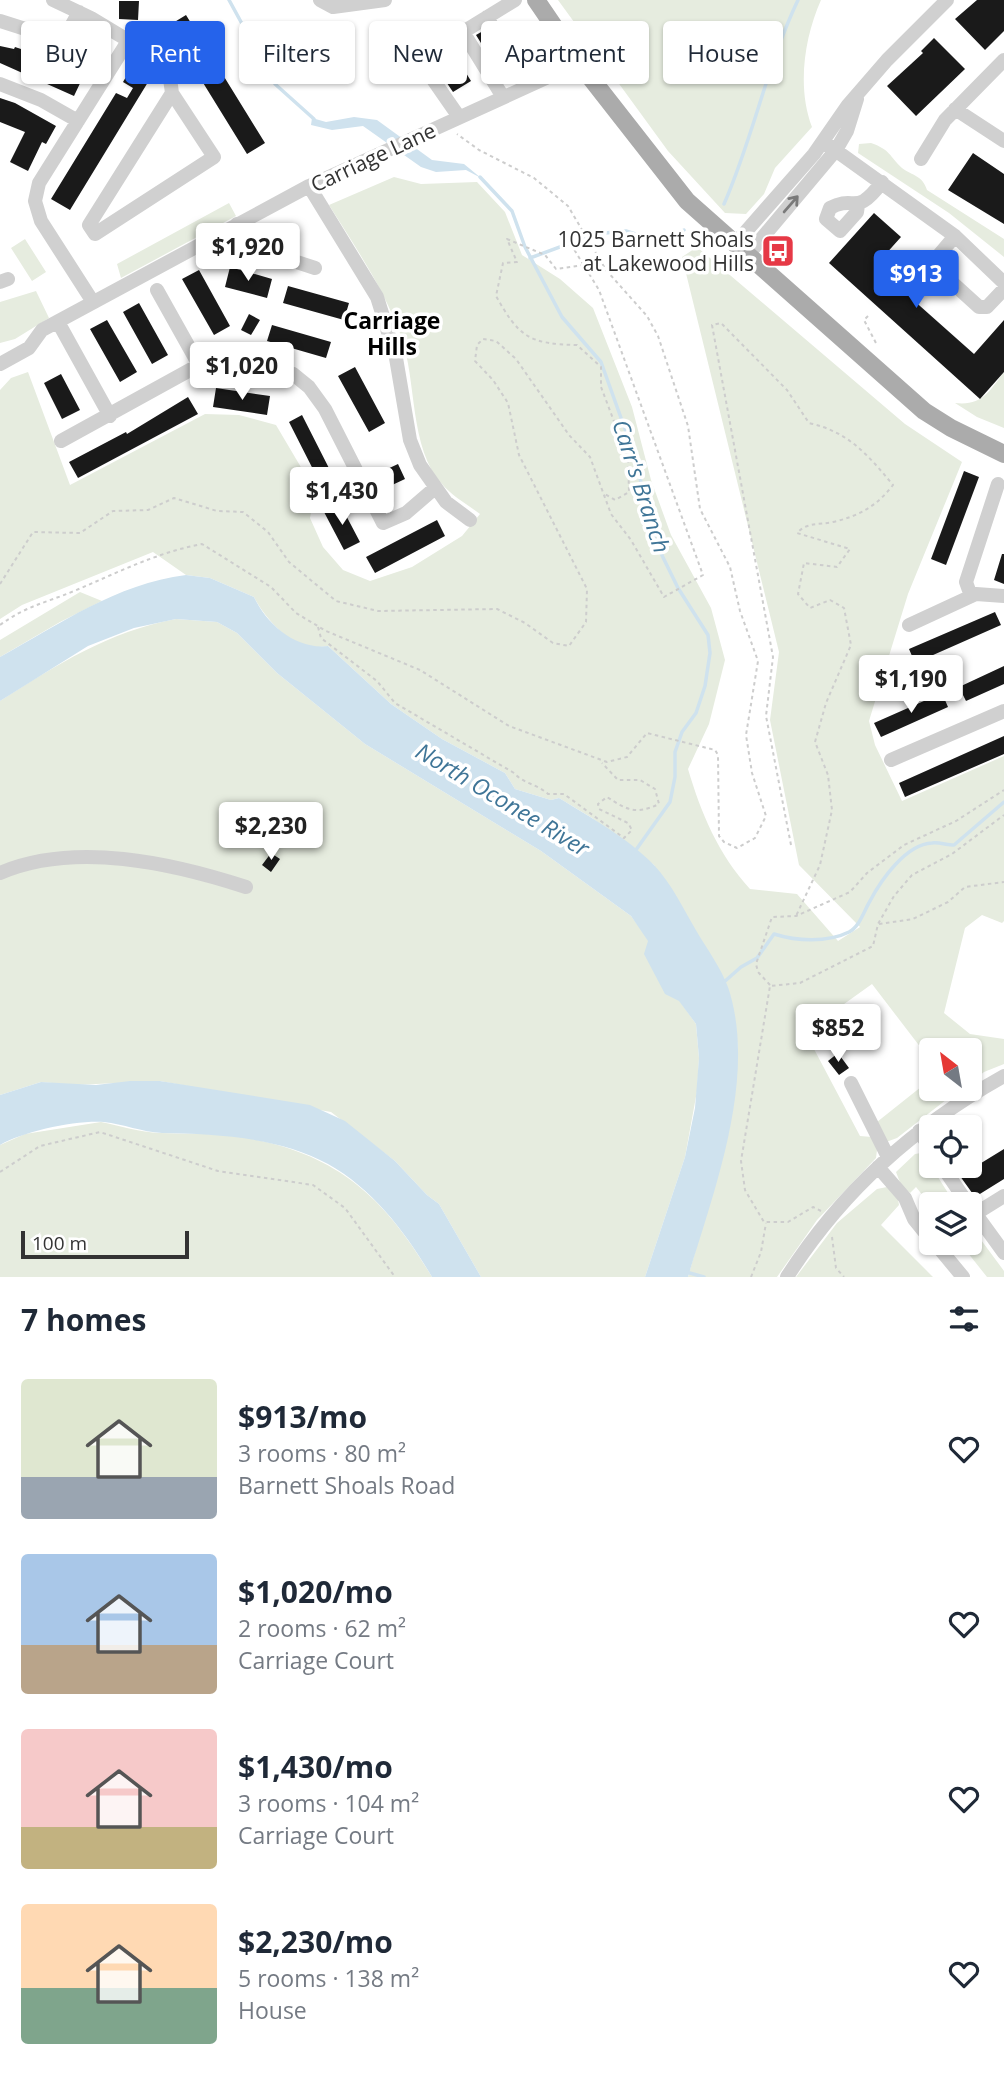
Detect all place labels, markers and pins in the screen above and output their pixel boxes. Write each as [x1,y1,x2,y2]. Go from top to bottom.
pin: $1,920 [191,224,305,283]
place label: 1025 Barnett Shoals at Lakewood Hills [558,225,754,277]
bus stop icon: 1025 Barnett Shoals at Lakewood Hills [759,232,797,270]
pin: $913 [875,250,957,310]
pin: $1,020 [185,342,299,402]
pin: $1,430 [285,468,399,527]
pin: $1,190 [854,656,968,715]
pin: $2,230 [214,802,328,862]
pin: $852 [797,1004,879,1064]

